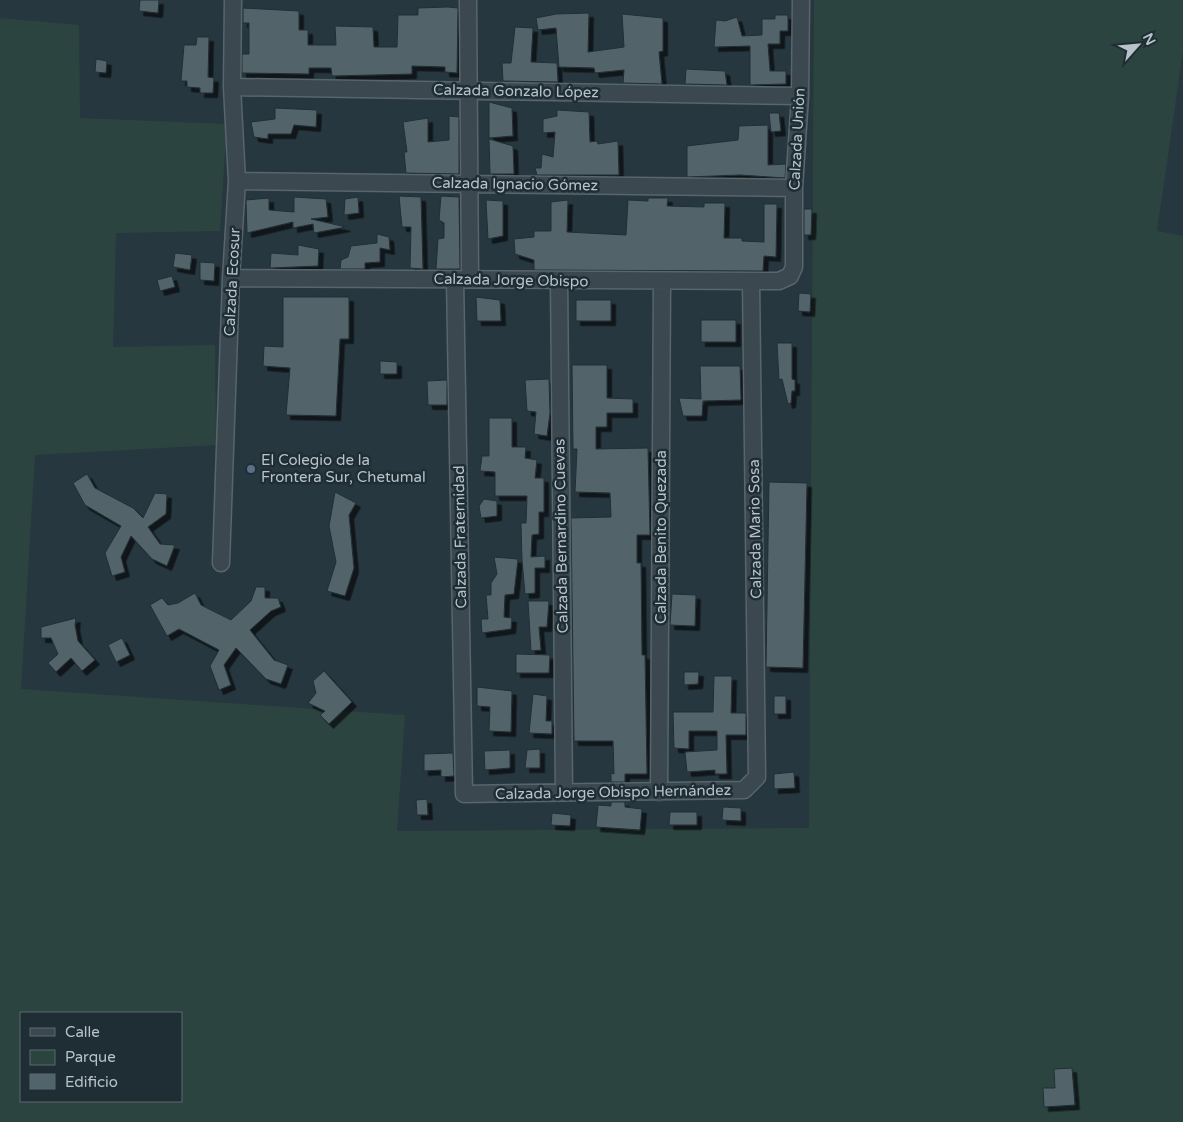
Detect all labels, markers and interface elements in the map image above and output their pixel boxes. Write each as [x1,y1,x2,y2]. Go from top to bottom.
north arrow [1113,20,1163,70]
text: N [1139,30,1159,48]
street label: Calzada Gonzalo López [433,81,599,101]
street label: Calzada Unión [785,87,809,191]
street label: Calzada Ignacio Gómez [432,174,598,194]
street label: Calzada Ecosur [220,227,244,337]
street label: Calzada Jorge Obispo [433,270,589,290]
street label: Calzada Bernardino Cuevas [550,439,572,633]
street label: Calzada Benito Quezada [652,450,670,624]
place label: El Colegio de la Frontera Sur, Chetumal [261,451,426,486]
street label: Calzada Mario Sosa [745,459,765,599]
marker: El Colegio de la Frontera Sur, Chetumal [245,463,257,475]
street label: Calzada Fraternidad [450,465,470,609]
street label: Calzada Jorge Obispo Hernández [495,781,731,803]
legend [20,1012,182,1102]
text: Calle [65,1023,100,1041]
text: Parque [65,1048,116,1066]
text: Edificio [65,1073,118,1091]

